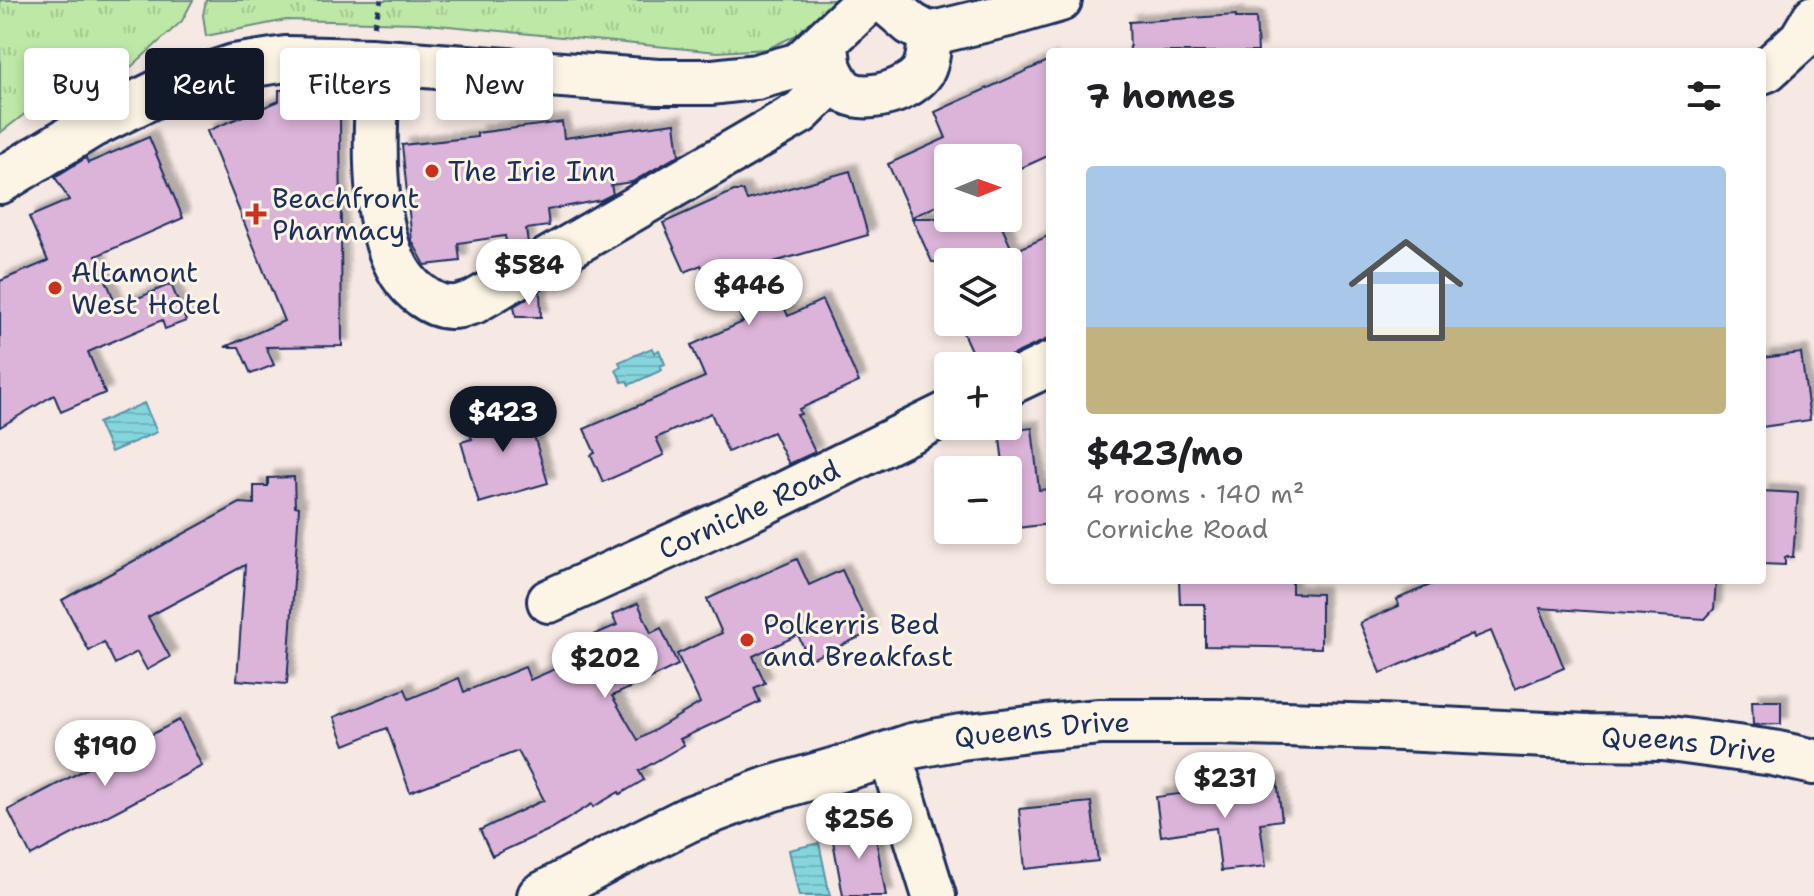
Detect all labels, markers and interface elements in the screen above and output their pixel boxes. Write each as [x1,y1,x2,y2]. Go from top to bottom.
chip: Buy [24,48,129,120]
chip: Rent [145,48,264,120]
chip: Filters [280,48,420,120]
chip: New [436,48,553,120]
text: 7 homes [1086,73,1235,119]
icon: filters [1682,74,1726,118]
north arrow [934,144,1022,232]
map controls [934,144,1022,544]
place label: The Irie Inn [448,152,615,190]
marker: The Irie Inn [423,162,441,180]
place label: Beachfront Pharmacy [272,179,420,249]
marker: Beachfront Pharmacy [247,205,265,223]
icon: home [1334,218,1478,362]
pin: $584 [482,239,576,307]
text: $584 [494,247,564,282]
button: layers [934,248,1022,336]
place label: Altamont West Hotel [71,253,220,323]
pin: $446 [702,259,796,327]
text: $446 [713,267,785,302]
marker: Altamont West Hotel [46,279,64,297]
button: + [934,352,1022,440]
pin: $423 [456,386,550,454]
text: $423 [468,394,538,429]
text: $423/mo [1086,430,1244,476]
street label: Corniche Road [652,450,846,568]
button: − [934,456,1022,544]
text: 4 rooms · 140 m² [1086,476,1305,511]
text: Corniche Road [1086,511,1268,546]
place label: Polkerris Bed and Breakfast [763,605,953,675]
marker: Polkerris Bed and Breakfast [738,631,756,649]
pin: $202 [558,632,652,700]
text: $202 [570,640,640,675]
street label: Queens Drive [952,703,1130,757]
street label: Queens Drive [1601,718,1779,772]
pin: $190 [58,720,152,788]
text: $190 [73,728,137,763]
pin: $231 [1178,752,1272,820]
text: $231 [1193,760,1257,795]
pin: $256 [812,793,906,861]
text: $256 [824,801,894,836]

